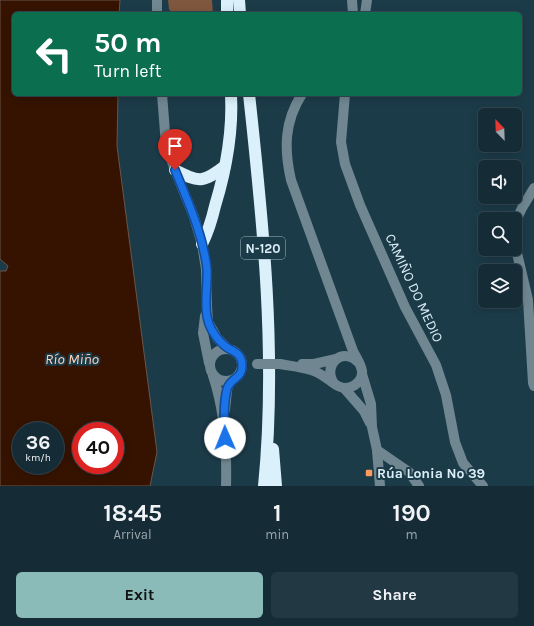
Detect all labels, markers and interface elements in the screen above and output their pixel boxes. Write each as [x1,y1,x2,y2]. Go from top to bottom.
text: 50 m [94,26,162,59]
icon: left [28,28,80,80]
text: Turn left [94,60,162,82]
north arrow [478,108,522,152]
map controls [478,108,522,308]
pin [158,129,192,170]
icon: arrive [164,135,186,157]
button: sound [478,160,522,204]
button: search [478,212,522,256]
street label: CAMIÑO DO MEDIO [381,231,447,345]
road number: N-120 [241,237,285,259]
button: layers [478,264,522,308]
water label: Río Miño [45,350,100,368]
position arrow [204,417,246,459]
speed limit sign: 40 [72,422,124,474]
text: 36 [26,431,50,454]
text: km/h [25,452,51,464]
place label: Rúa Lonia Nº 39 [377,465,485,482]
marker: Rúa Lonia Nº 39 [364,468,374,478]
text: 18:45 [103,499,162,527]
text: 1 [273,499,281,527]
text: 190 [392,499,431,527]
text: Arrival [114,527,152,542]
text: min [265,527,289,542]
text: m [405,527,418,542]
button: Exit [16,572,263,618]
button: Share [271,572,518,618]

